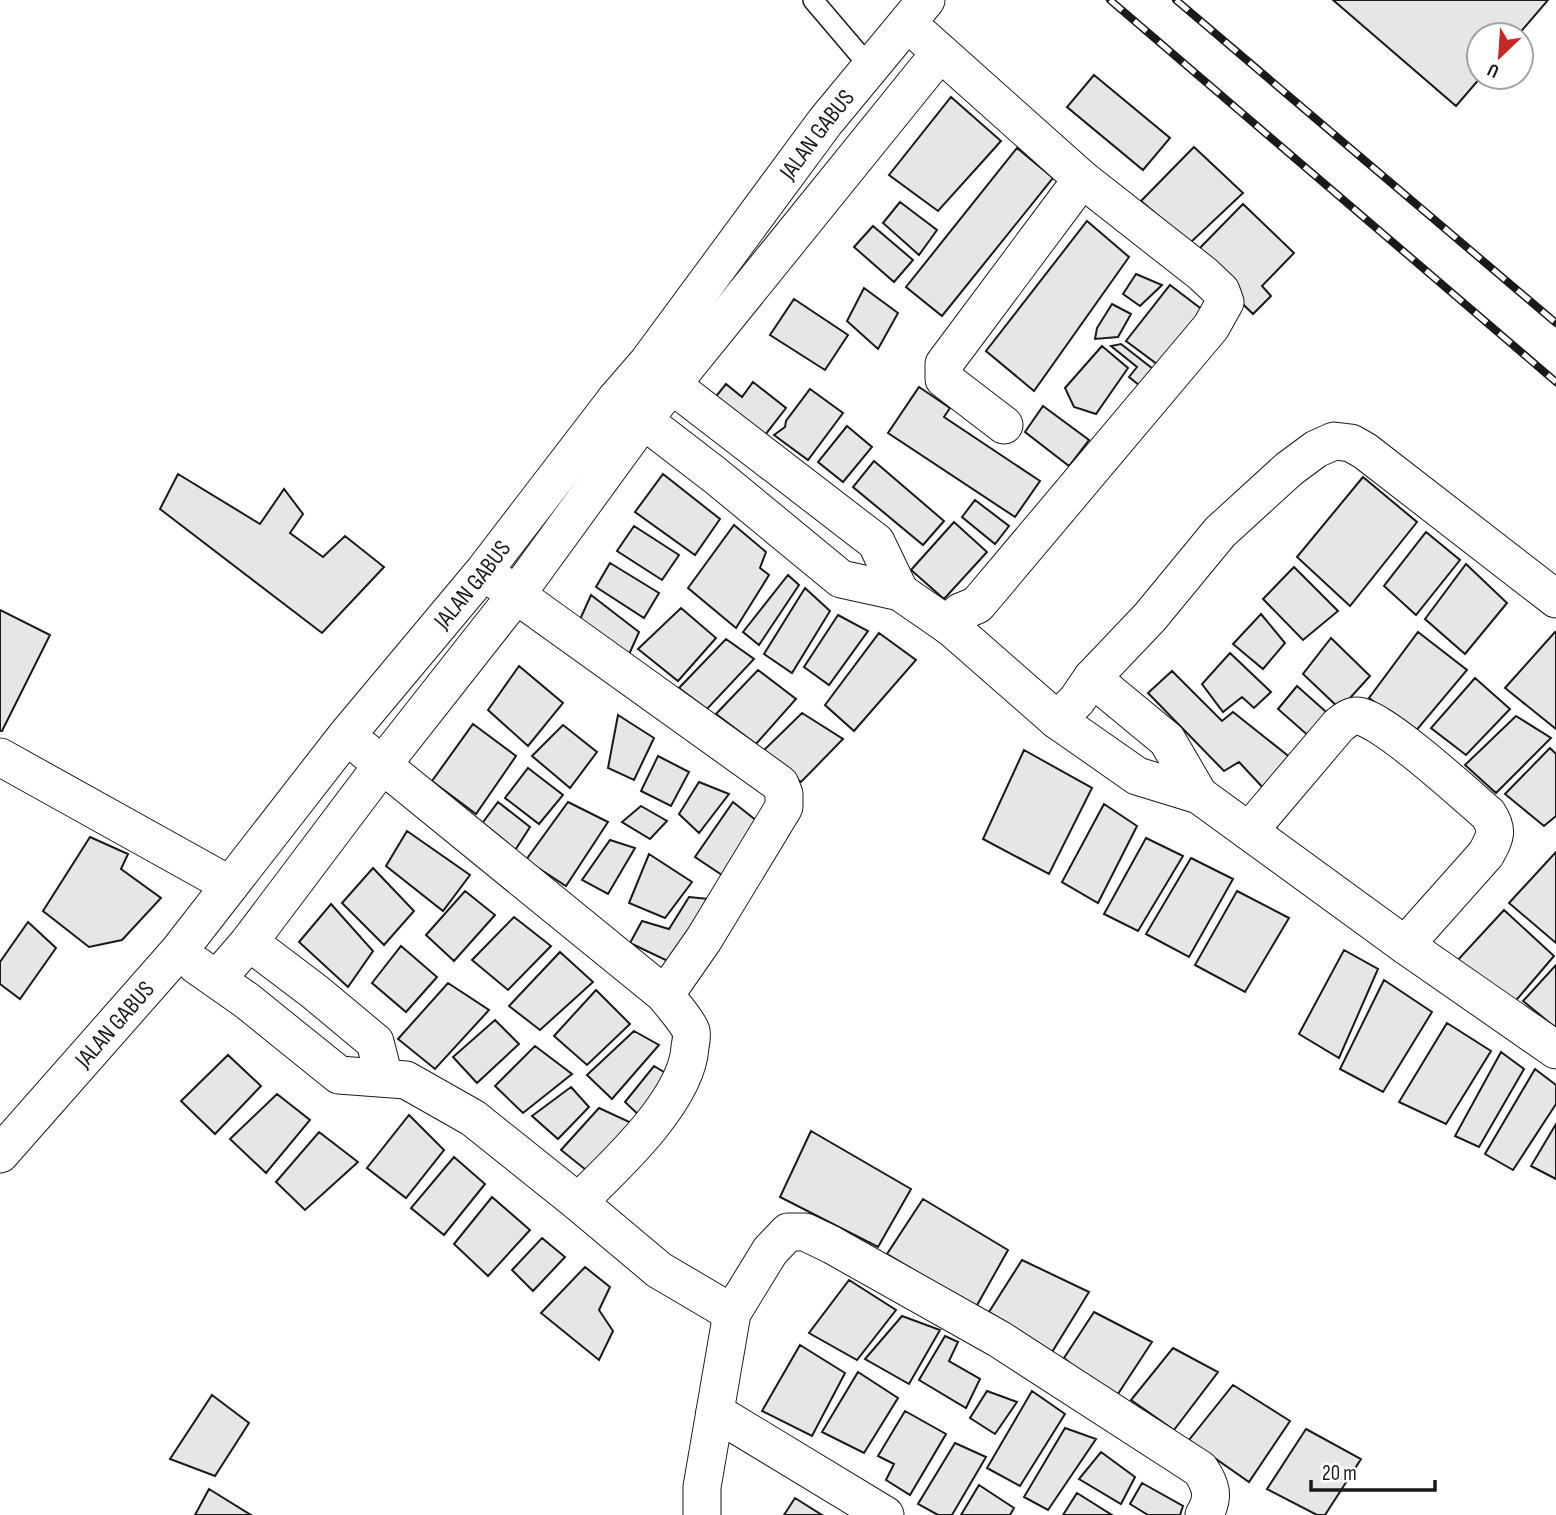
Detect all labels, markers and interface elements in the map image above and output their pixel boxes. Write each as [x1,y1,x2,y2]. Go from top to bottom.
north arrow [1465,21,1535,91]
text: U [1484,58,1503,83]
street label: JALAN GABUS [772,83,860,186]
street label: JALAN GABUS [427,534,517,635]
street label: JALAN GABUS [68,975,160,1074]
scale bar [1311,1448,1435,1492]
text: 20 m [1322,1461,1357,1486]

